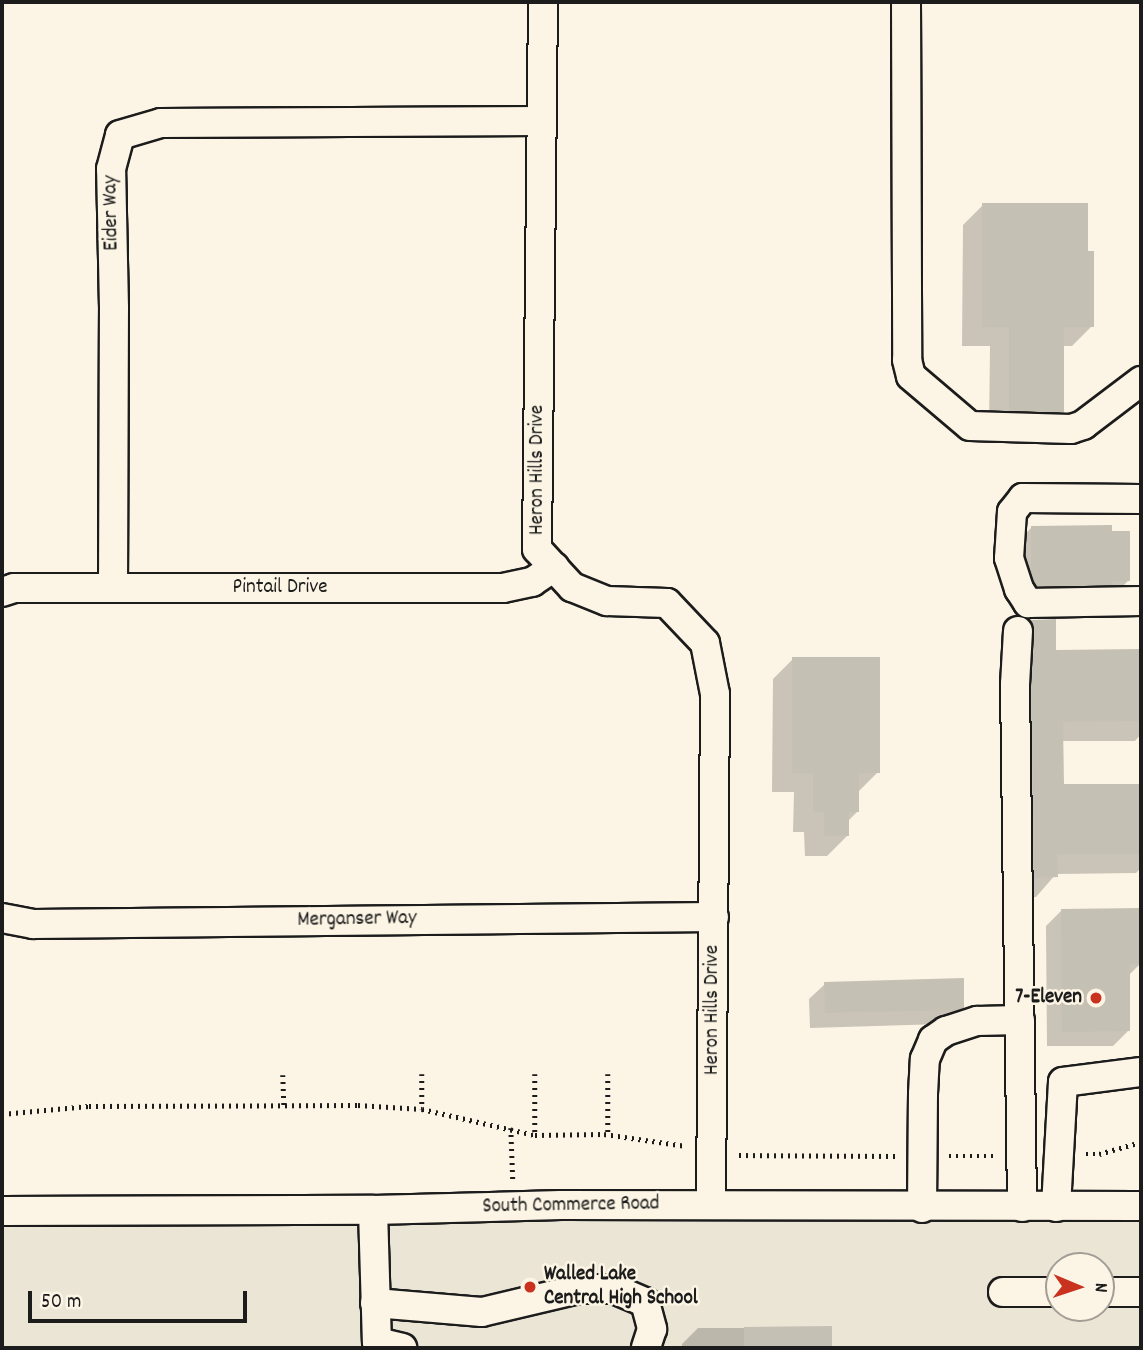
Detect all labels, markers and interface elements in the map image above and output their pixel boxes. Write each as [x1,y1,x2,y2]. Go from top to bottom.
street label: Eider Way [99,175,125,251]
street label: Heron Hills Drive [525,405,551,535]
street label: Pintail Drive [233,575,327,601]
street label: Merganser Way [297,906,417,934]
street label: Heron Hills Drive [700,945,726,1075]
place label: 7-Eleven [1015,985,1082,1011]
marker: 7-Eleven [1088,990,1104,1006]
street label: South Commerce Road [482,1192,660,1220]
north arrow [1045,1252,1115,1322]
place label: Walled Lake Central High School [544,1262,698,1312]
scale bar [32,1276,250,1320]
marker: Walled Lake Central High School [522,1279,538,1295]
text: N [1086,1283,1113,1293]
text: 50 m [41,1288,81,1318]

